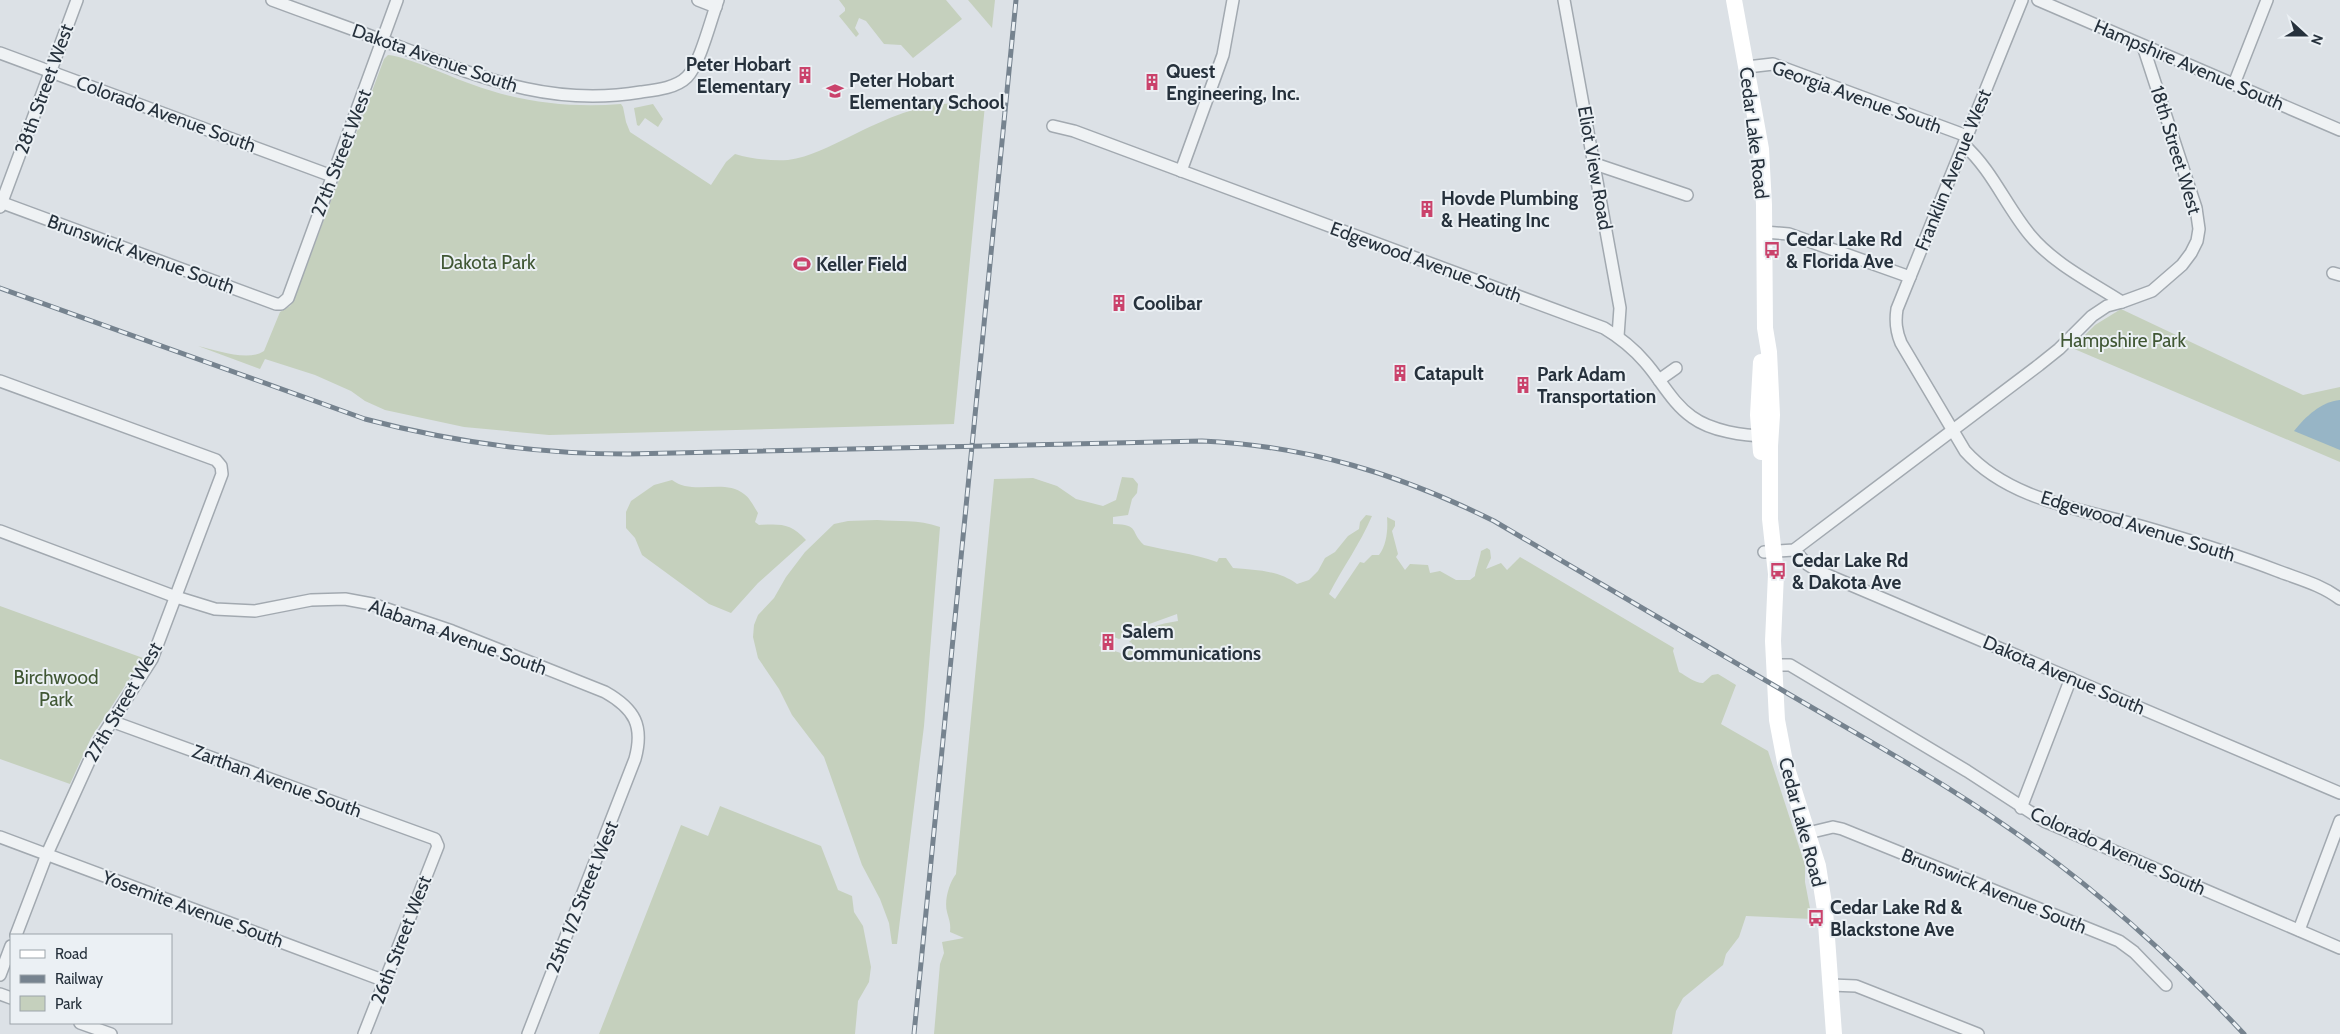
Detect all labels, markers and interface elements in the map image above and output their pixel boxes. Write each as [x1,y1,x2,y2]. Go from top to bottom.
north arrow [2280,10,2330,60]
street label: Hampshire Avenue South [2090,15,2288,115]
street label: Dakota Avenue South [349,19,521,97]
street label: 28th Street West [10,20,78,157]
text: N [2307,32,2327,48]
place label: Peter Hobart Elementary [686,53,792,98]
street label: Georgia Avenue South [1769,56,1945,138]
place label: Quest Engineering, Inc. [1166,60,1300,105]
building icon: Peter Hobart Elementary [795,65,815,85]
street label: Cedar Lake Road [1734,66,1774,200]
place label: Peter Hobart Elementary School [849,69,1005,114]
street label: Colorado Avenue South [73,71,259,157]
building icon: Quest Engineering, Inc. [1142,72,1162,92]
school or university icon: Peter Hobart Elementary School [825,81,845,101]
street label: 18th Street West [2146,83,2207,218]
street label: 27th Street West [306,85,376,220]
street label: Franklin Avenue West [1910,85,1996,254]
street label: Eliot View Road [1573,104,1617,232]
place label: Hovde Plumbing & Heating Inc [1441,187,1578,232]
building icon: Hovde Plumbing & Heating Inc [1417,199,1437,219]
street label: Brunswick Avenue South [44,209,238,299]
street label: Edgewood Avenue South [1327,217,1525,307]
place label: Cedar Lake Rd & Florida Ave [1786,228,1902,273]
bus stop icon: Cedar Lake Rd & Florida Ave [1762,240,1782,260]
park label: Dakota Park [440,251,536,274]
place label: Keller Field [816,253,907,276]
sports icon: Keller Field [792,254,812,274]
place label: Coolibar [1133,292,1203,315]
building icon: Coolibar [1109,293,1129,313]
park label: Hampshire Park [2060,329,2186,352]
place label: Catapult [1414,362,1484,385]
building icon: Catapult [1390,363,1410,383]
place label: Park Adam Transportation [1537,363,1656,408]
building icon: Park Adam Transportation [1513,375,1533,395]
street label: Edgewood Avenue South [2038,485,2238,567]
place label: Cedar Lake Rd & Dakota Ave [1792,549,1908,594]
bus stop icon: Cedar Lake Rd & Dakota Ave [1768,561,1788,581]
street label: Alabama Avenue South [366,594,550,680]
place label: Salem Communications [1122,620,1261,665]
street label: Dakota Avenue South [1980,630,2148,720]
building icon: Salem Communications [1098,632,1118,652]
street label: 27th Street West [79,637,167,766]
park label: Birchwood Park [14,666,98,711]
street label: Zarthan Avenue South [189,740,365,822]
street label: Cedar Lake Road [1774,755,1830,889]
street label: Colorado Avenue South [2027,802,2209,900]
street label: 25th 1/2 Street West [541,817,623,976]
street label: Brunswick Avenue South [1898,843,2090,939]
street label: Yosemite Avenue South [98,865,287,952]
street label: 26th Street West [366,872,436,1008]
place label: Cedar Lake Rd & Blackstone Ave [1830,896,1963,941]
bus stop icon: Cedar Lake Rd & Blackstone Ave [1806,908,1826,928]
legend [10,934,172,1024]
text: Road [55,945,88,963]
text: Railway [55,970,104,988]
text: Park [55,995,82,1013]

